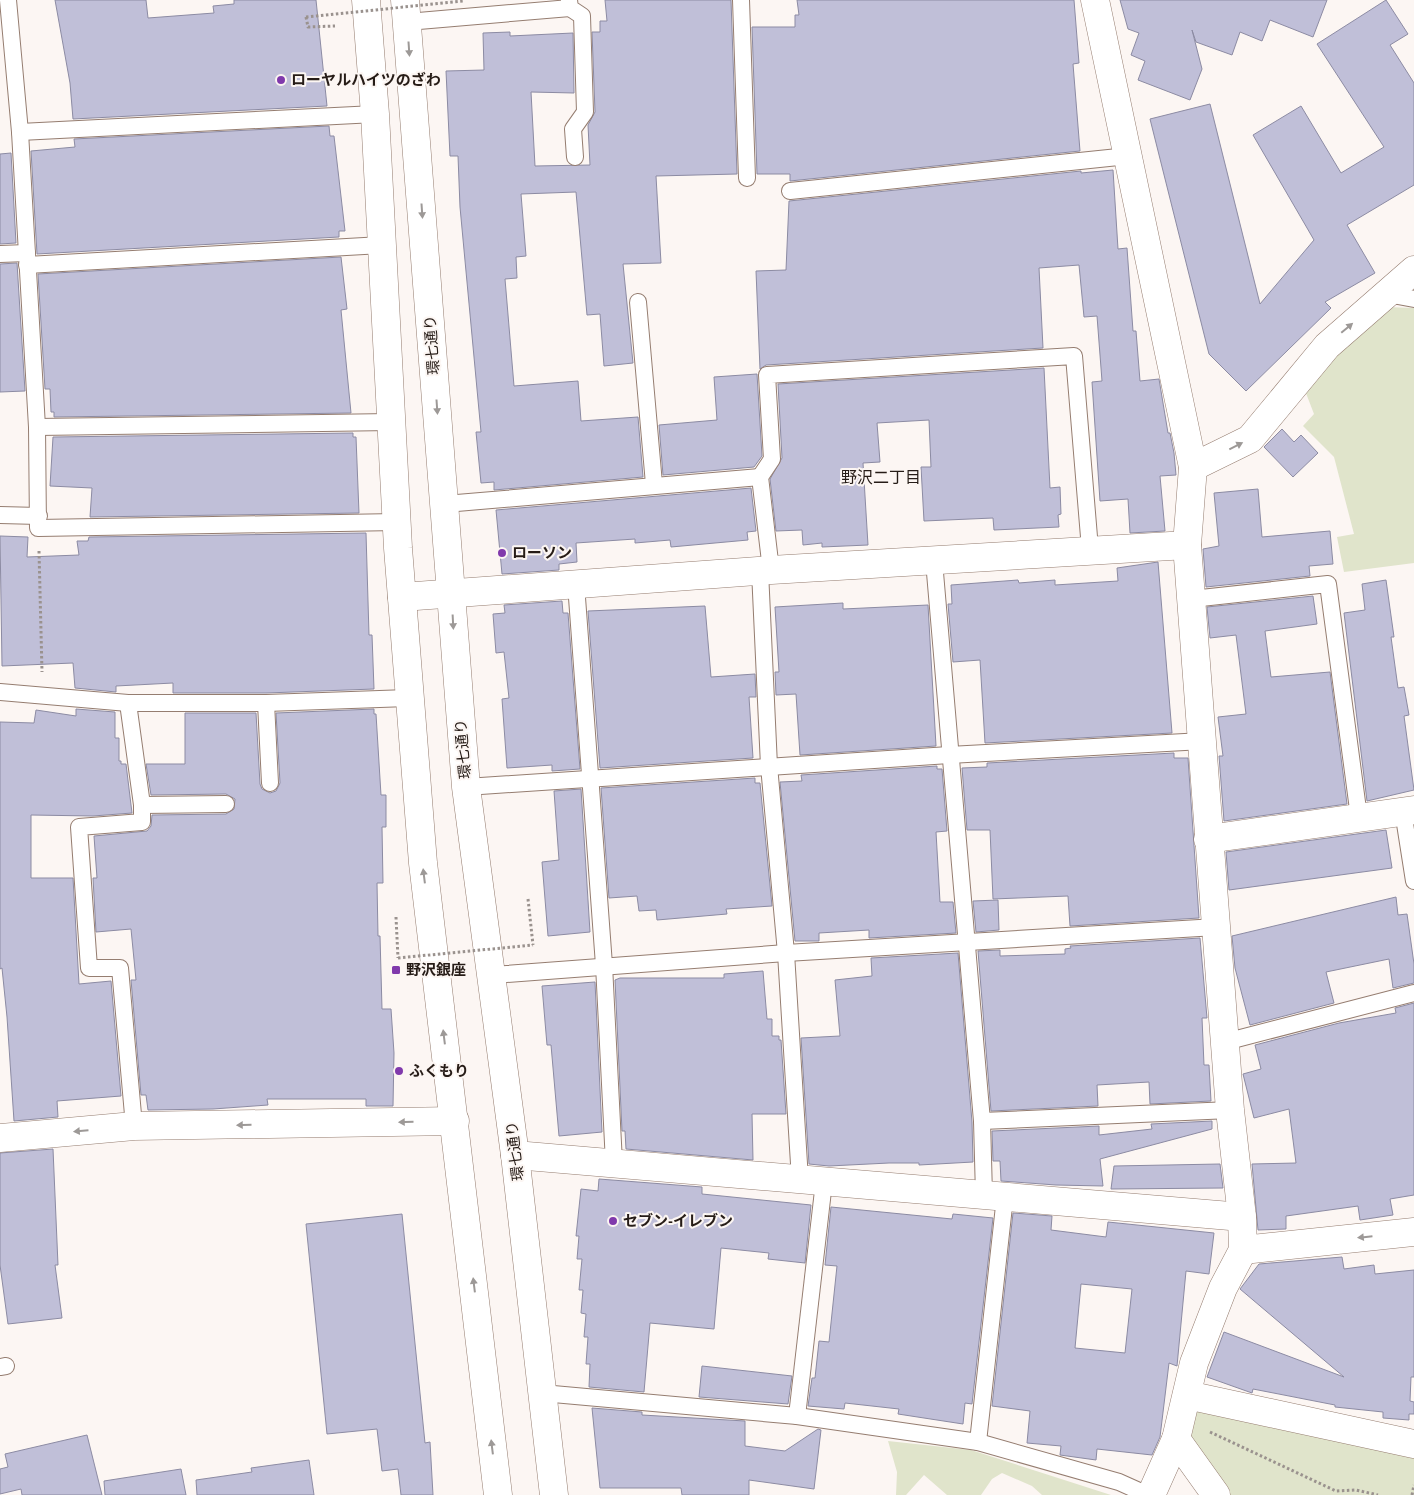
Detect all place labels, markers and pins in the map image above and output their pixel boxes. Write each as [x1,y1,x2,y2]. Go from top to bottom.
place label: ローヤルハイツのざわ [291,70,441,91]
marker: ローヤルハイツのざわ [275,74,287,86]
place label: ローソン [512,543,572,564]
marker: ローソン [496,547,508,559]
place label: 野沢銀座 [406,960,466,981]
marker: 野沢銀座 [390,964,402,976]
place label: ふくもり [409,1061,469,1082]
marker: ふくもり [393,1065,405,1077]
place label: セブン-イレブン [623,1211,733,1232]
marker: セブン-イレブン [607,1215,619,1227]

